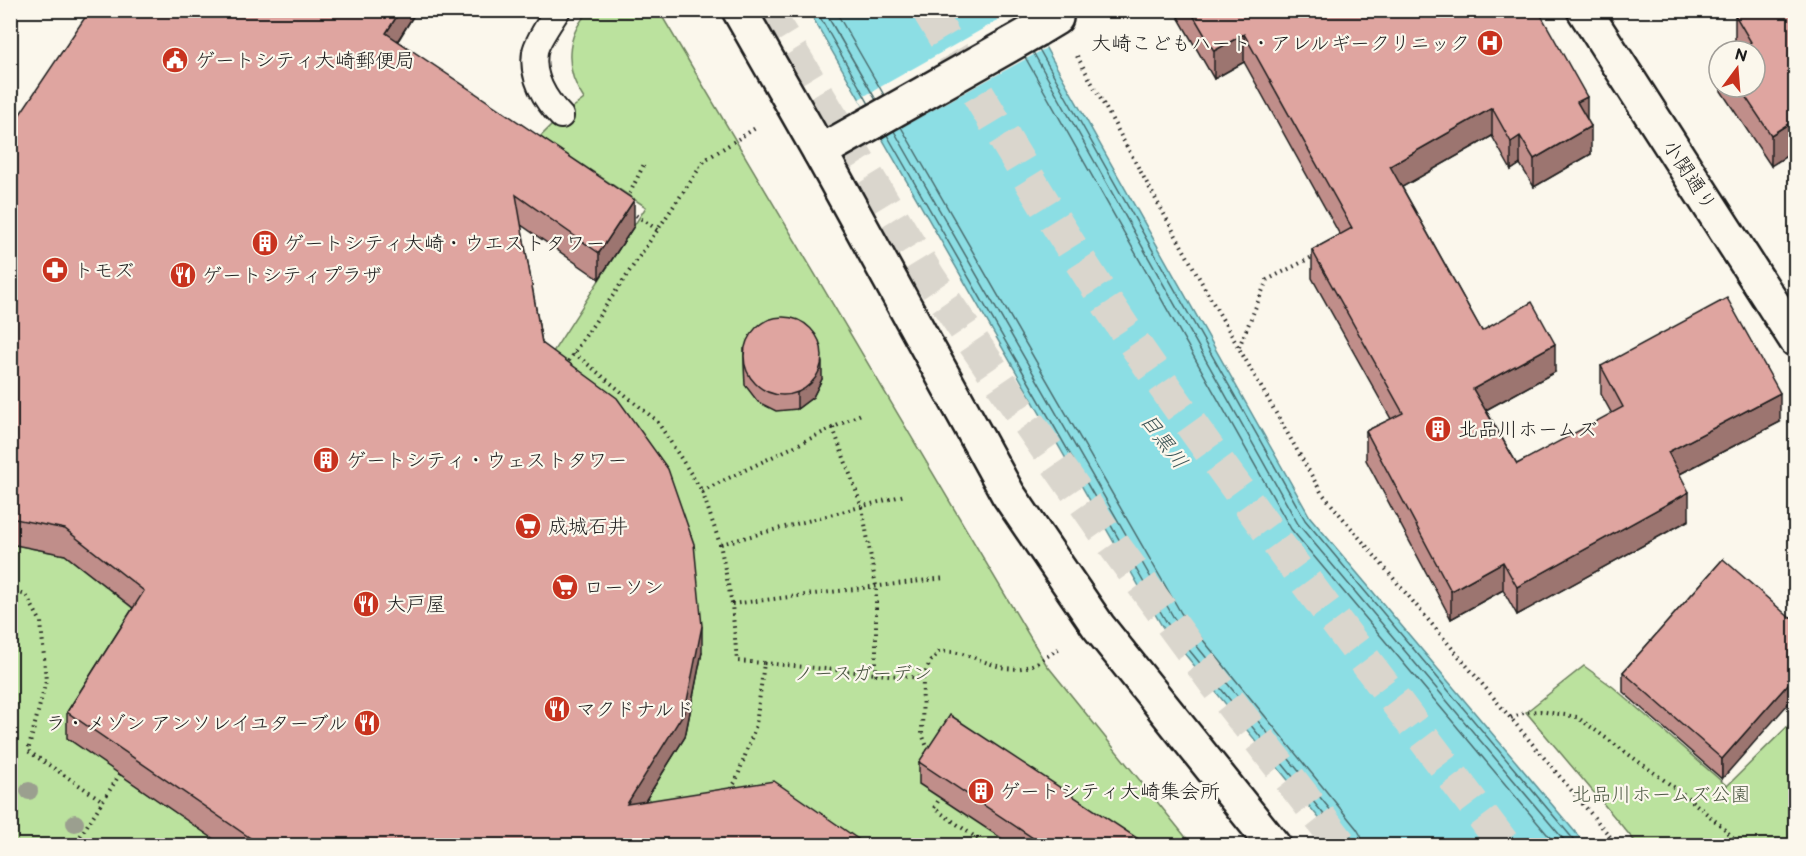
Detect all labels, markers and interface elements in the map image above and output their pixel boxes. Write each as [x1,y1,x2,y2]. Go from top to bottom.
hospital icon: 大崎こどもハート・アレルギークリニック [1475,28,1505,58]
place label: 大崎こどもハート・アレルギークリニック [1091,32,1470,56]
north arrow [1707,39,1767,99]
public building icon: ゲートシティ大崎郵便局 [160,45,190,75]
text: N [1732,45,1749,67]
place label: ゲートシティ大崎郵便局 [195,49,415,73]
street label: 小関通り [1657,135,1721,216]
building icon: ゲートシティ大崎・ウエストタワー [250,228,280,258]
place label: ゲートシティ大崎・ウエストタワー [284,232,606,256]
pharmacy icon: トモズ [40,255,70,285]
place label: トモズ [74,259,134,283]
restaurant icon: ゲートシティプラザ [168,260,198,290]
place label: ゲートシティプラザ [202,264,382,288]
water label: 目黒川 [1135,409,1193,474]
building icon: 北品川ホームズ [1423,414,1453,444]
place label: 北品川ホームズ [1458,418,1597,442]
building icon: ゲートシティ・ウェストタワー [311,445,341,475]
place label: ゲートシティ・ウェストタワー [346,449,628,473]
supermarket icon: 成城石井 [513,511,543,541]
place label: 成城石井 [548,515,628,539]
supermarket icon: ローソン [550,572,580,602]
place label: ローソン [584,576,664,600]
restaurant icon: 大戸屋 [351,589,381,619]
place label: 大戸屋 [386,593,446,617]
park label: ノースガーデン [794,662,932,686]
restaurant icon: マクドナルド [542,694,572,724]
place label: マクドナルド [576,698,694,722]
restaurant icon: ラ・メゾン アンソレイユターブル [352,708,382,738]
place label: ラ・メゾン アンソレイユターブル [46,712,348,736]
building icon: ゲートシティ大崎集会所 [966,776,996,806]
place label: ゲートシティ大崎集会所 [1000,780,1220,804]
park label: 北品川ホームズ公園 [1571,783,1751,807]

